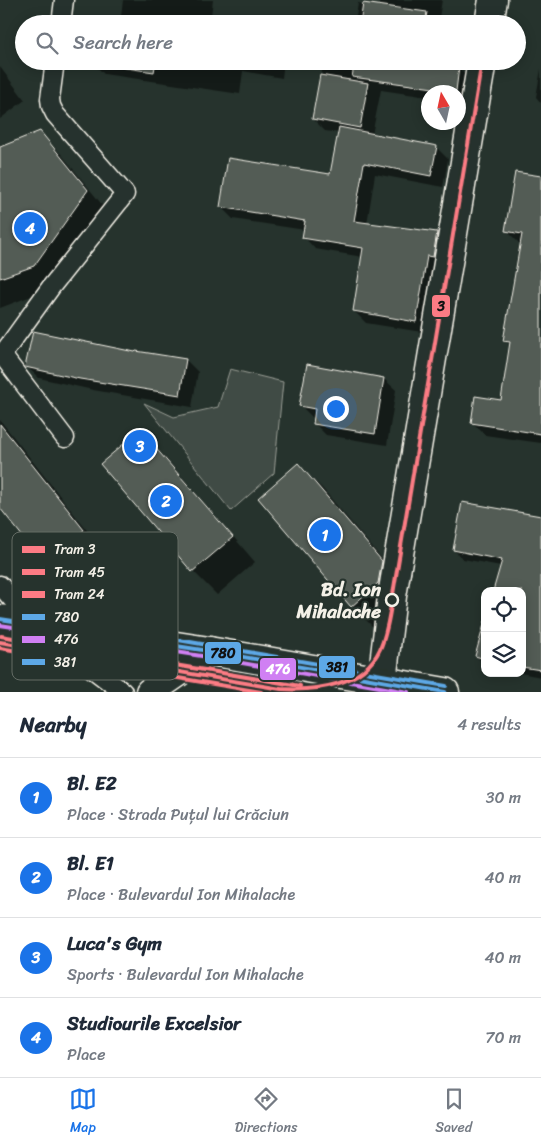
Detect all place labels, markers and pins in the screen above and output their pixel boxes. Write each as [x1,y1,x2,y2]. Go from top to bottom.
pin: 4 [14,209,46,247]
pin: 3 [124,427,156,465]
pin: 2 [150,482,182,520]
pin: 1 [309,516,341,554]
place label: Bd. Ion Mihalache [296,573,382,628]
marker: Bd. Ion Mihalache [385,593,399,607]

